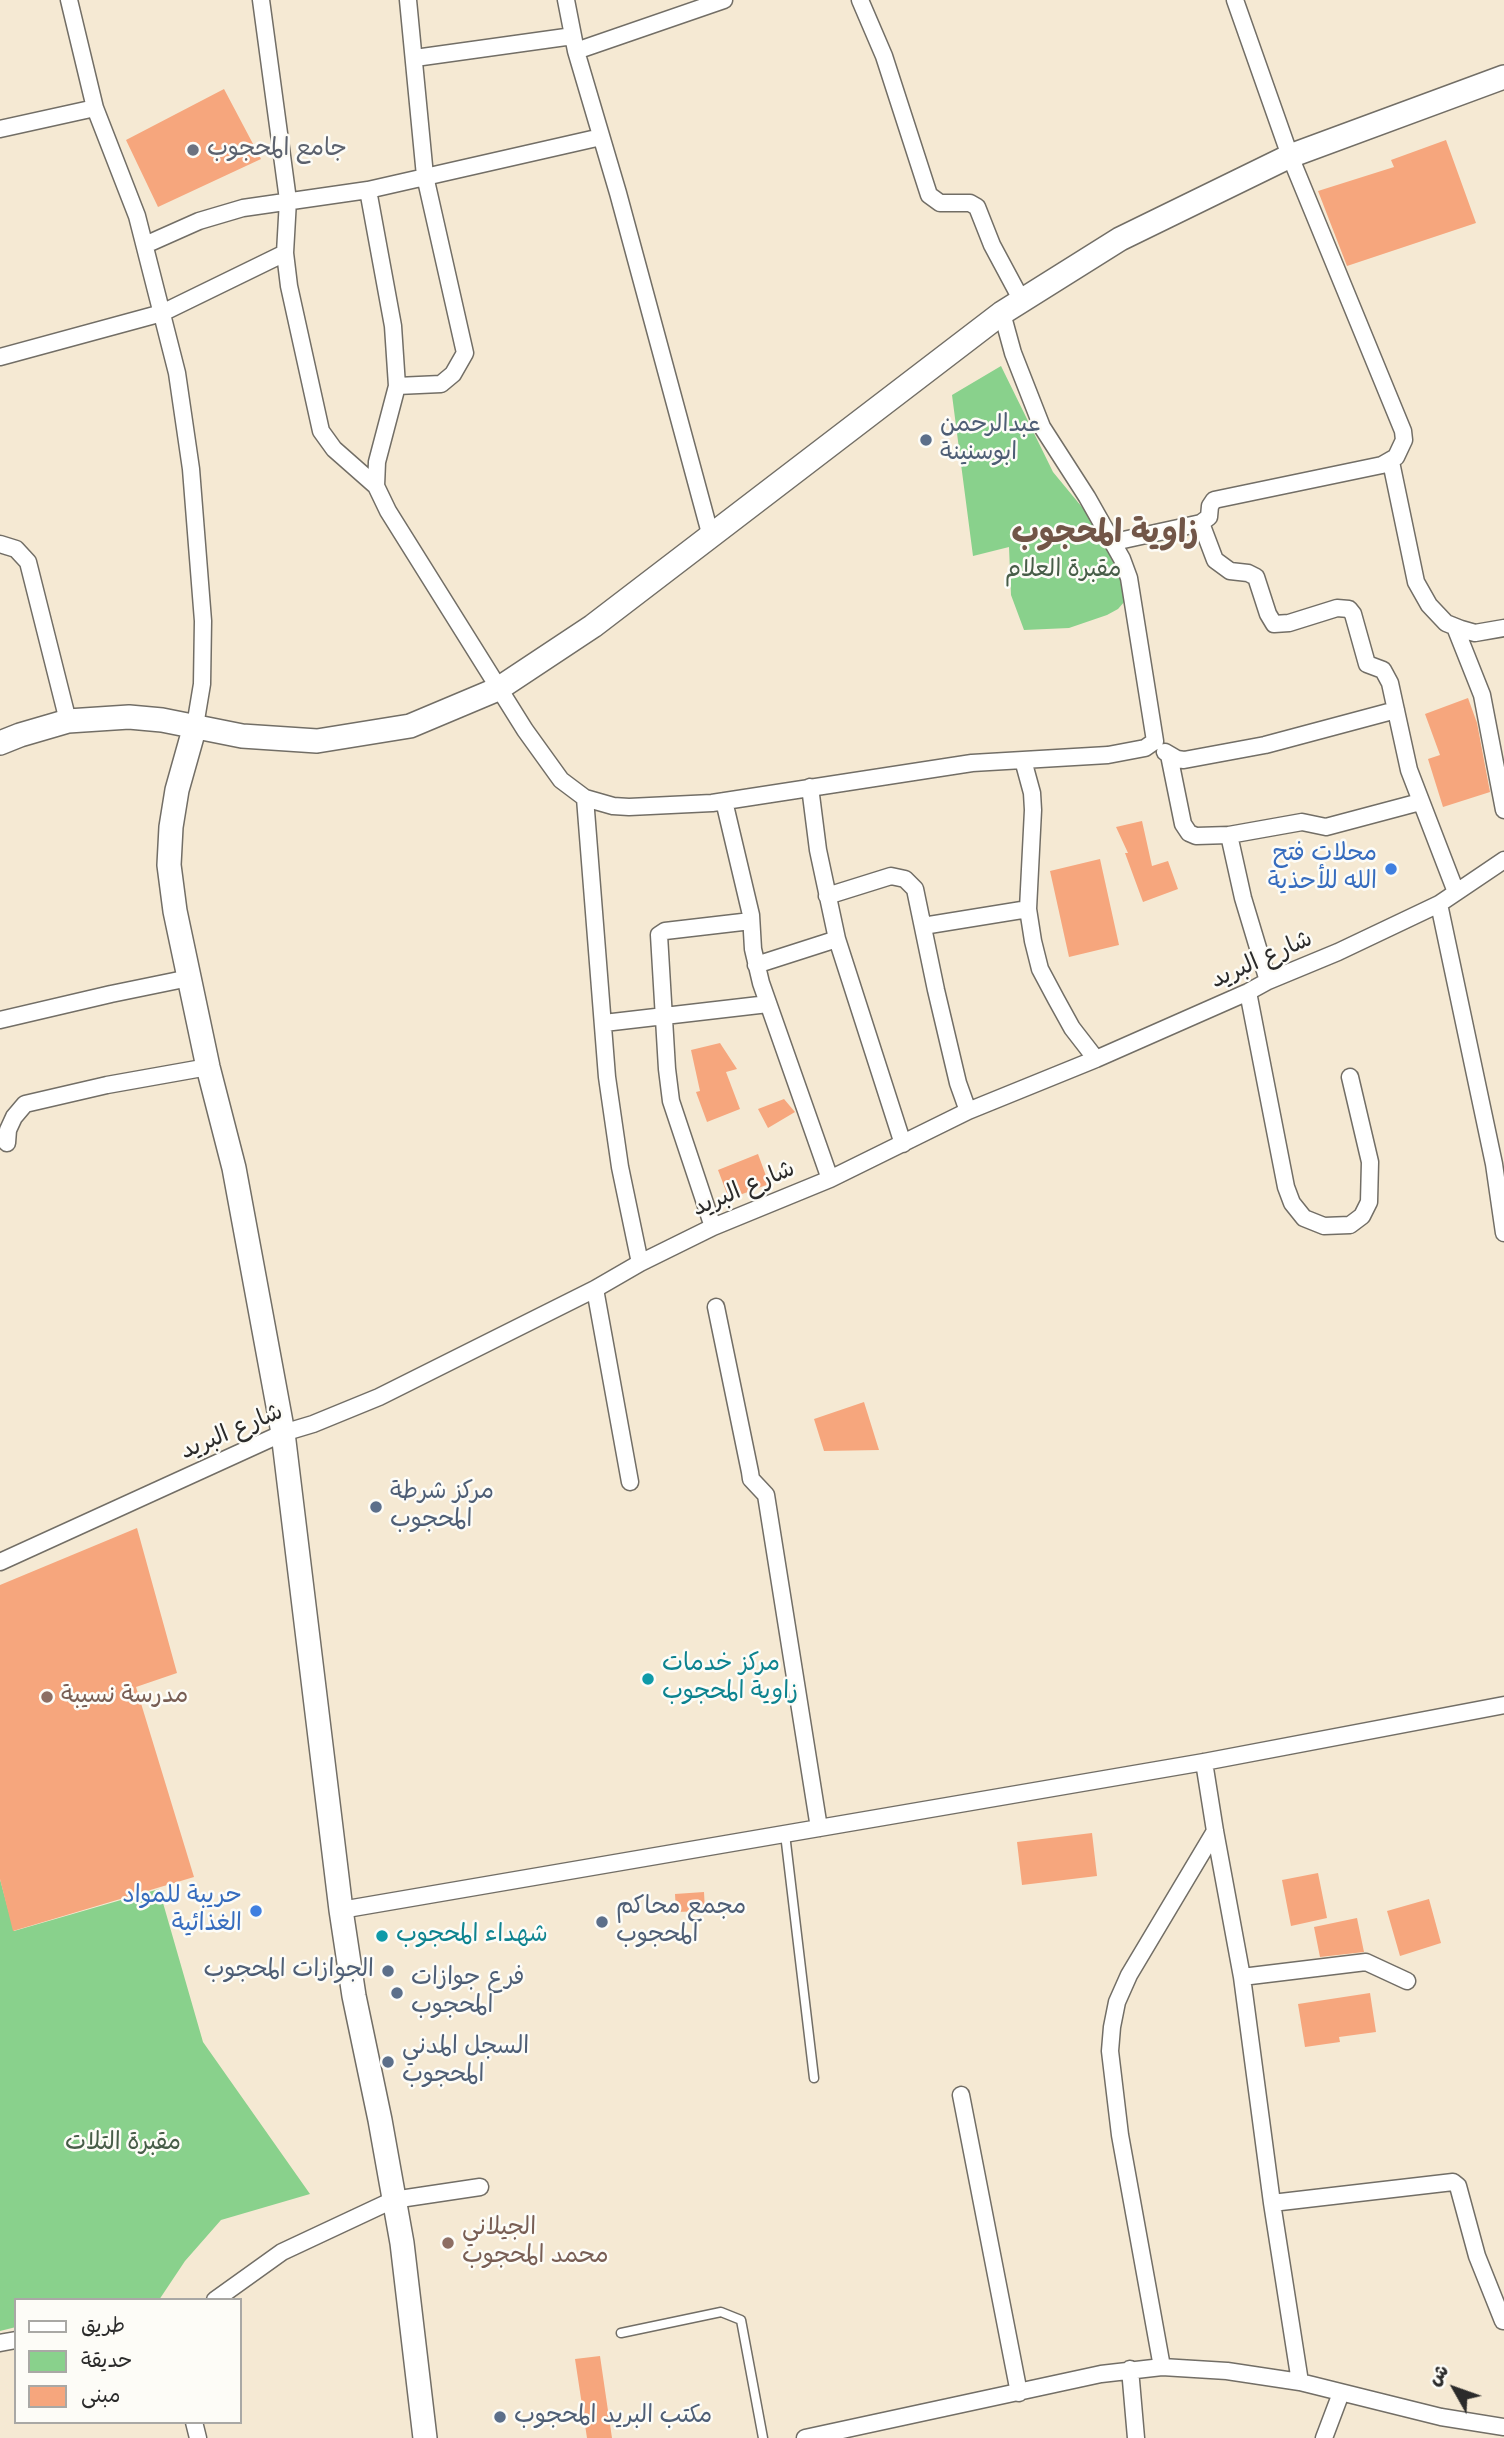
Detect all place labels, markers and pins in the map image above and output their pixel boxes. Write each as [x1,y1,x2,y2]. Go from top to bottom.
place label: جامع المحجوب [207,136,347,164]
marker: جامع المحجوب [185,142,201,158]
place label: عبدالرحمن ابوسنينة [940,412,1041,468]
marker: عبدالرحمن ابوسنينة [918,432,934,448]
place label: محلات فتح الله للأحذية [1268,841,1377,897]
marker: محلات فتح الله للأحذية [1383,861,1399,877]
place label: مركز شرطة المحجوب [390,1479,494,1535]
marker: مركز شرطة المحجوب [368,1499,384,1515]
place label: مركز خدمات زاوية المحجوب [662,1651,798,1707]
marker: مركز خدمات زاوية المحجوب [640,1671,656,1687]
place label: مدرسة نسيبة [61,1683,188,1711]
marker: مدرسة نسيبة [39,1689,55,1705]
place label: حريبة للمواد الغذائية [122,1883,242,1939]
place label: مجمع محاكم المحجوب [616,1894,746,1950]
marker: حريبة للمواد الغذائية [248,1903,264,1919]
marker: مجمع محاكم المحجوب [594,1914,610,1930]
place label: شهداء المحجوب [396,1922,548,1950]
marker: شهداء المحجوب [374,1928,390,1944]
place label: الجوازات المحجوب [203,1957,374,1985]
marker: الجوازات المحجوب [380,1963,396,1979]
place label: فرع جوازات المحجوب [411,1965,524,2021]
marker: فرع جوازات المحجوب [389,1985,405,2001]
place label: السجل المدني المحجوب [402,2034,529,2090]
marker: السجل المدني المحجوب [380,2054,396,2070]
place label: الجيلاني محمد المحجوب [462,2215,609,2271]
marker: الجيلاني محمد المحجوب [440,2235,456,2251]
place label: مكتب البريد المحجوب [514,2403,712,2431]
marker: مكتب البريد المحجوب [492,2409,508,2425]

